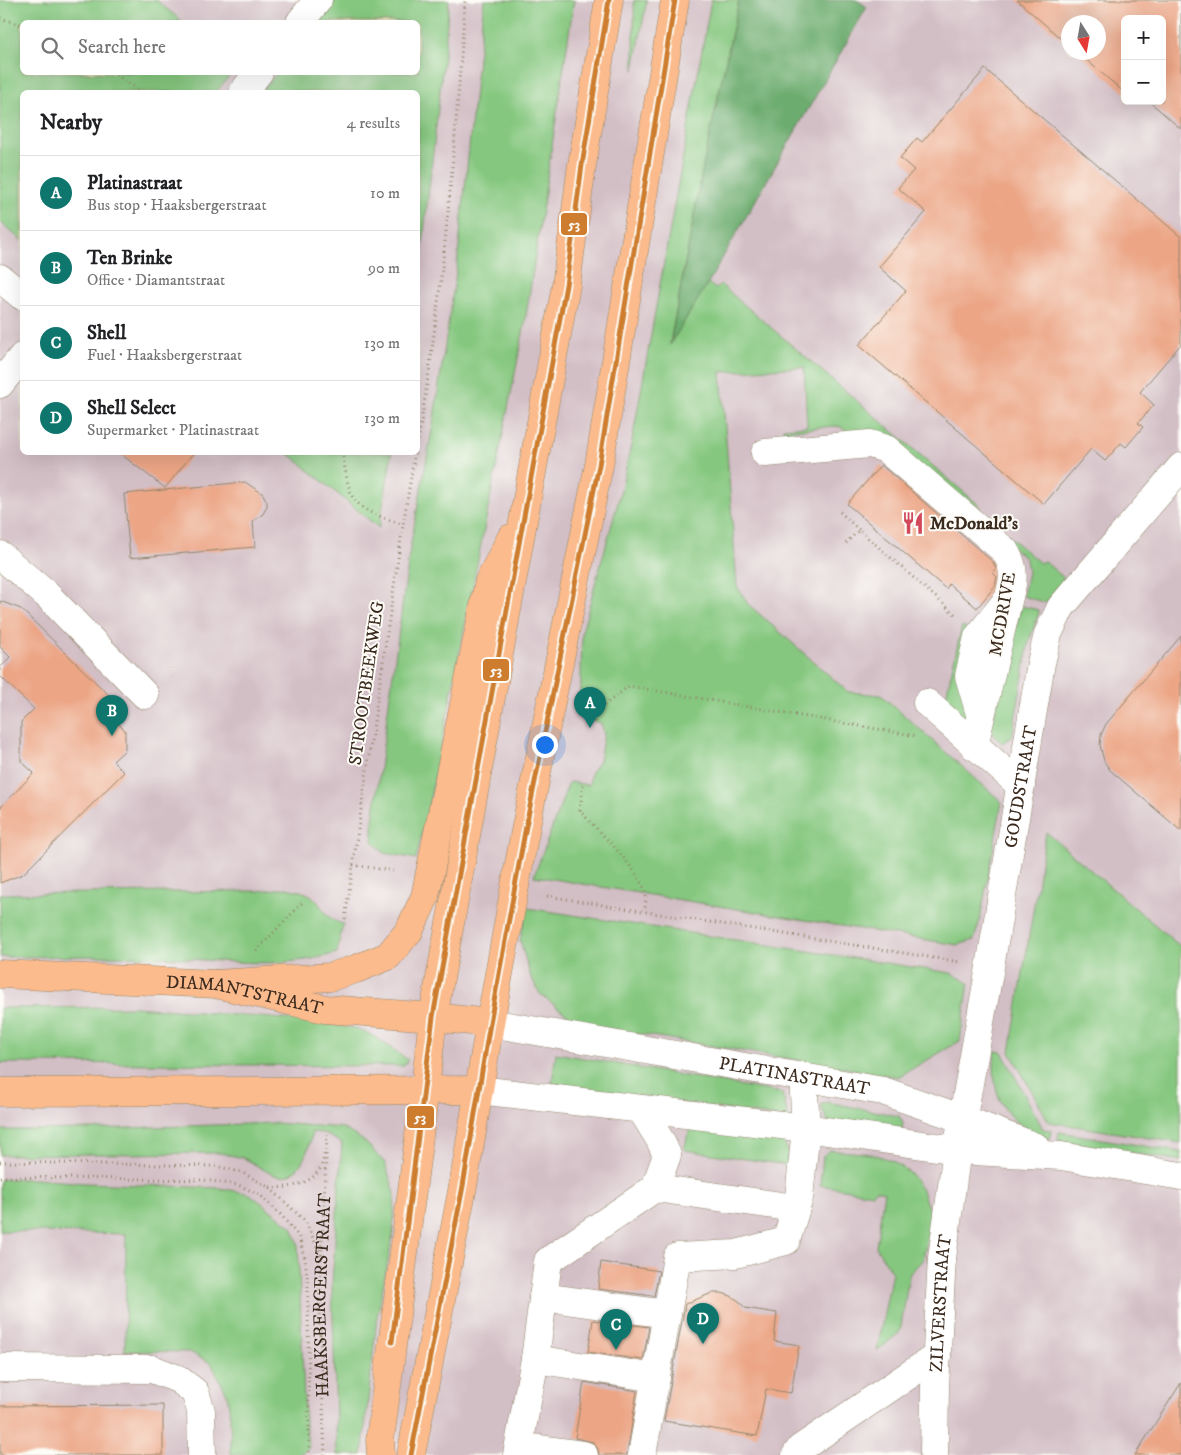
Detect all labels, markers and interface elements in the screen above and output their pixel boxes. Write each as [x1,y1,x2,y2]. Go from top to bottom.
north arrow [1061,15,1106,60]
map controls [1121,15,1166,105]
button: + [1121,15,1166,60]
search box [20,20,420,75]
icon: search [38,34,66,62]
text: Search here [78,36,166,59]
button: − [1121,60,1166,105]
text: Nearby [40,110,102,136]
text: 4 results [347,113,400,133]
text: Platinastraat [87,172,182,195]
text: A [51,183,61,203]
text: 10 m [370,183,400,203]
text: Bus stop · Haaksbergerstraat [87,195,267,215]
line badge: 53 [560,212,588,236]
text: 53 [567,216,580,234]
text: Ten Brinke [87,247,172,270]
text: B [51,258,61,278]
text: 90 m [368,258,400,278]
text: Office · Diamantstraat [87,270,225,290]
text: Shell [87,322,126,345]
text: C [51,333,61,353]
text: 130 m [364,333,400,353]
text: Fuel · Haaksbergerstraat [87,345,242,365]
text: Shell Select [87,397,176,420]
text: D [50,408,62,428]
text: 130 m [364,408,400,428]
text: Supermarket · Platinastraat [87,420,259,440]
restaurant icon: McDonald's [900,510,926,536]
place label: McDonald's [930,513,1018,535]
street label: MCDRIVE [985,570,1021,658]
street label: STROOTBEEKWEG [345,599,389,766]
line badge: 53 [482,658,510,682]
text: 53 [489,662,502,680]
pin: A [574,687,606,728]
pin: B [96,695,128,736]
street label: GOUDSTRAAT [1000,724,1042,850]
your location [532,732,558,758]
street label: DIAMANTSTRAAT [165,972,325,1020]
street label: PLATINASTRAAT [717,1053,872,1101]
line badge: 53 [406,1105,435,1129]
text: 53 [413,1109,426,1127]
street label: HAAKSBERGERSTRAAT [309,1192,336,1398]
street label: ZILVERSTRAAT [926,1233,957,1373]
pin: D [687,1303,719,1344]
pin: C [600,1309,632,1350]

